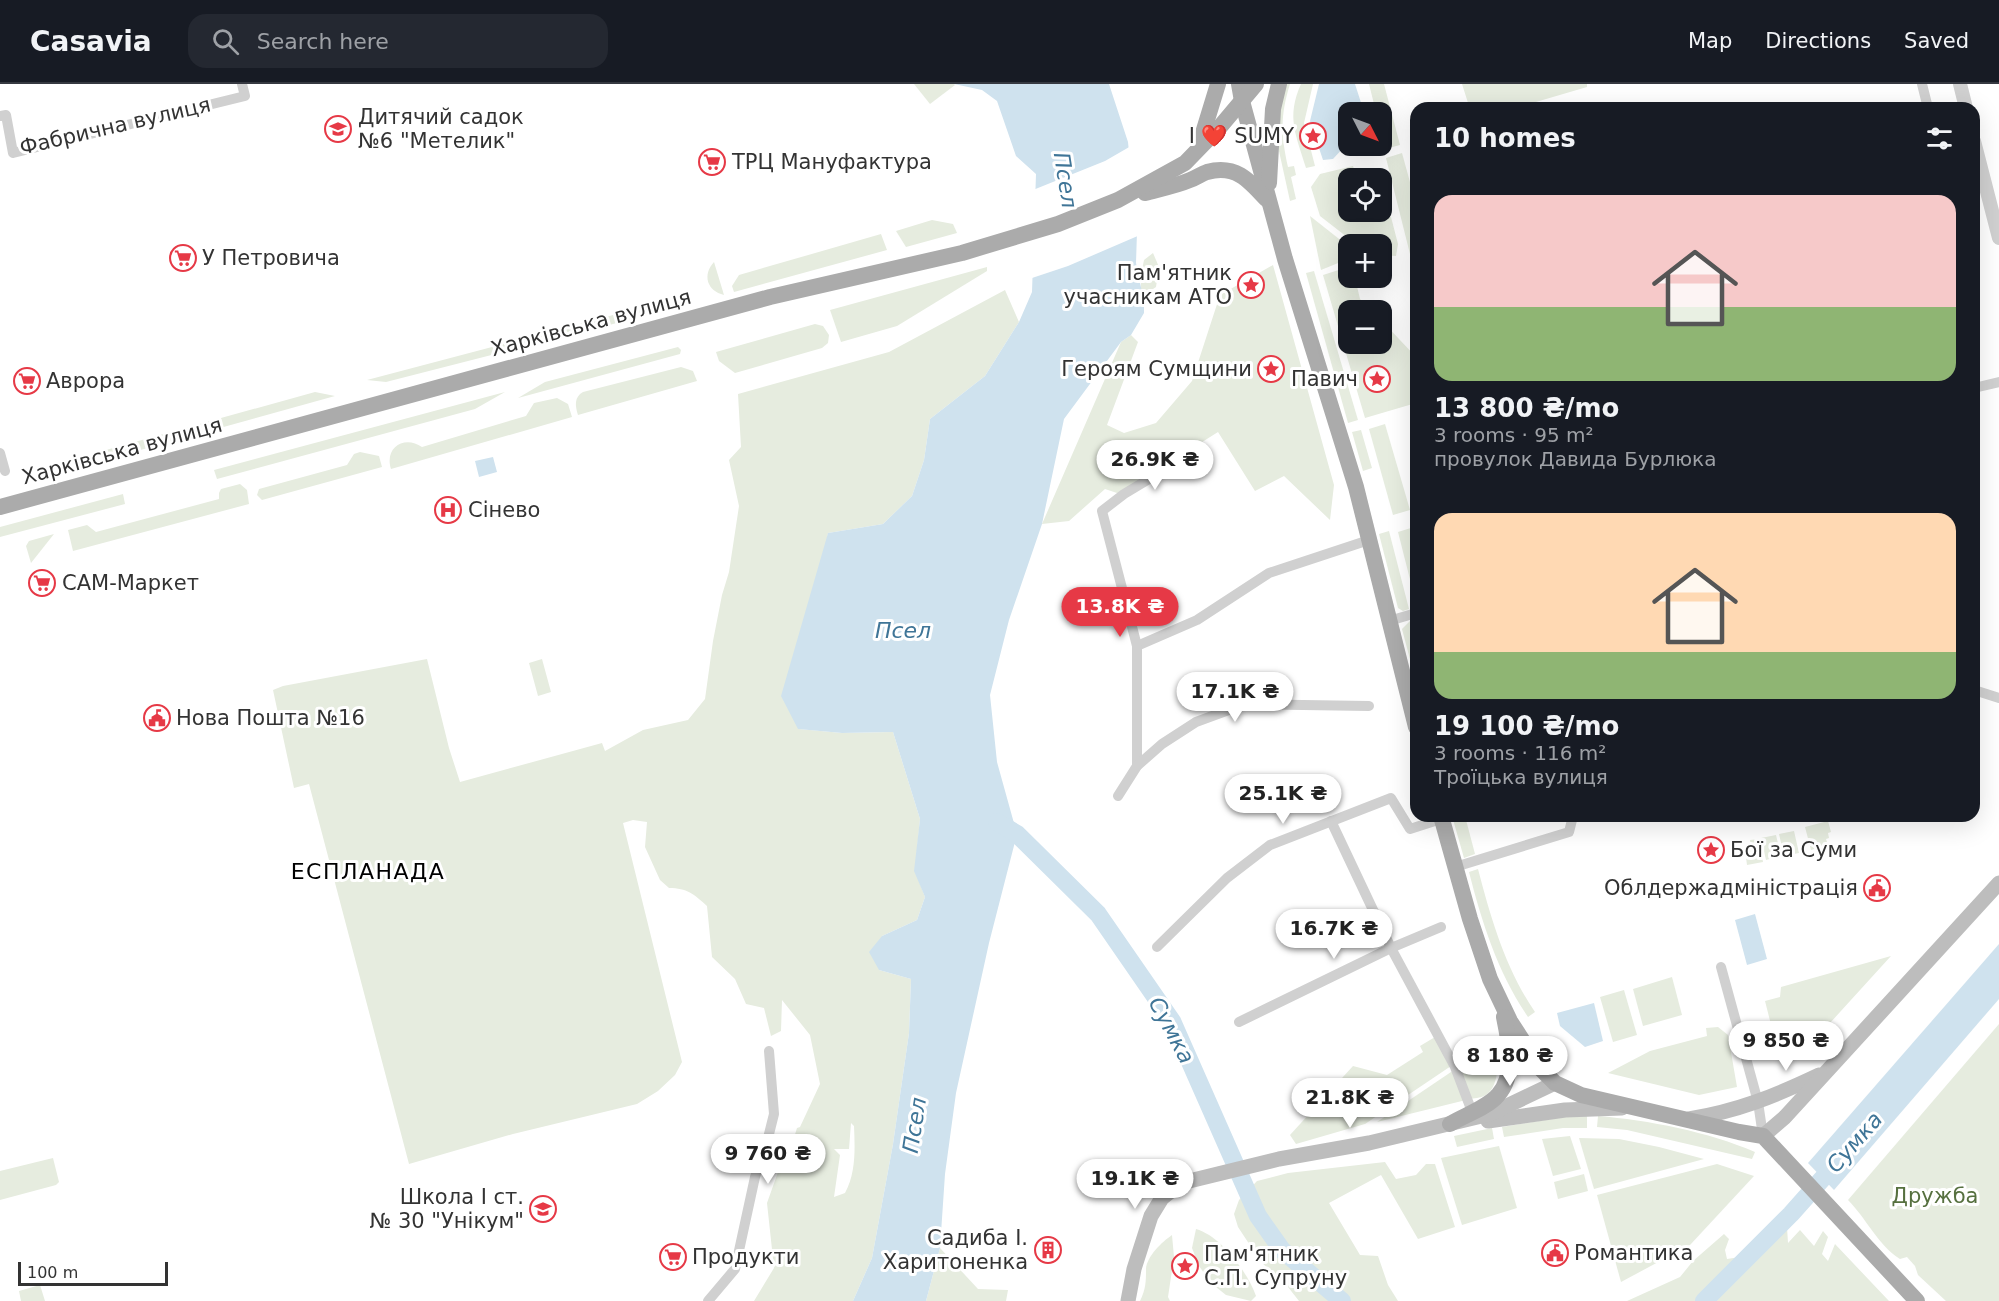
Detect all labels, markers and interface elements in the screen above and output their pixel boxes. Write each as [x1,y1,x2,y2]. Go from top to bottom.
search box [188,14,608,68]
text: Casavia [30,25,152,58]
icon: search [209,25,242,58]
text: Search here [257,29,389,54]
text: Map [1688,29,1732,53]
text: Directions [1765,29,1871,53]
text: Saved [1904,29,1969,53]
street label: Фабрична вулиця [17,92,213,160]
north arrow [1338,102,1392,156]
map controls [1338,102,1392,354]
place label: Дитячий садок №6 "Метелик" [358,105,524,153]
school or university icon: Дитячий садок №6 "Метелик" [323,114,353,144]
place icon: I ❤️ SUMY [1298,121,1328,151]
icon: filters [1923,122,1956,155]
text: 10 homes [1434,123,1576,153]
place label: I ❤️ SUMY [1189,124,1294,148]
supermarket icon: ТРЦ Мануфактура [697,147,727,177]
place label: ТРЦ Мануфактура [731,150,932,174]
water label: Псел [1049,150,1082,210]
button: locate [1338,168,1392,222]
button: + [1338,234,1392,288]
icon: home [1641,234,1749,342]
supermarket icon: У Петровича [168,243,198,273]
place label: У Петровича [202,246,340,270]
place label: Пам'ятник учасникам АТО [1064,261,1232,309]
place icon: Пам'ятник учасникам АТО [1236,270,1266,300]
street label: Харківська вулиця [488,285,694,361]
button: − [1338,300,1392,354]
place icon: Героям Сумщини [1256,354,1286,384]
place label: Героям Сумщини [1061,357,1252,381]
place icon: Павич [1362,364,1392,394]
supermarket icon: Аврора [12,366,42,396]
place label: Павич [1291,367,1358,391]
place label: Аврора [46,369,125,393]
text: 13 800 ₴/mo [1434,393,1619,423]
street label: Харківська вулиця [19,413,225,489]
text: 3 rooms · 95 m² [1434,423,1594,447]
pin: 26.9K ₴ [1100,440,1210,491]
text: 26.9K ₴ [1111,447,1200,471]
text: провулок Давида Бурлюка [1434,447,1716,471]
hospital icon: Сінево [433,495,463,525]
place label: Сінево [468,498,540,522]
icon: home [1641,552,1749,660]
supermarket icon: САМ-Маркет [27,568,57,598]
place label: САМ-Маркет [62,571,199,595]
pin: 13.8K ₴ [1065,587,1175,638]
text: 13.8K ₴ [1076,594,1165,618]
water label: Псел [875,618,931,643]
pin: 17.1K ₴ [1180,672,1290,723]
text: 17.1K ₴ [1191,679,1280,703]
public building icon: Нова Пошта №16 [142,703,172,733]
place label: Нова Пошта №16 [176,706,365,730]
text: 19 100 ₴/mo [1434,711,1619,741]
text: 3 rooms · 116 m² [1434,741,1606,765]
text: Троїцька вулиця [1434,765,1608,789]
pin: 25.1K ₴ [1228,774,1338,825]
text: 25.1K ₴ [1239,781,1328,805]
place icon: Бої за Суми [1696,835,1726,865]
place label: Бої за Суми [1730,838,1857,862]
district label: ЕСПЛАНАДА [291,859,445,884]
public building icon: Облдержадміністрація [1862,873,1892,903]
place label: Облдержадміністрація [1604,876,1858,900]
pin: 16.7K ₴ [1279,909,1389,960]
text: 16.7K ₴ [1290,916,1379,940]
water label: Сумка [1144,993,1199,1068]
pin: 9 850 ₴ [1731,1021,1841,1072]
text: 9 850 ₴ [1743,1028,1829,1052]
pin: 8 180 ₴ [1455,1036,1565,1087]
text: 8 180 ₴ [1467,1043,1553,1067]
pin: 21.8K ₴ [1295,1078,1405,1129]
text: 21.8K ₴ [1306,1085,1395,1109]
water label: Псел [898,1095,931,1155]
water label: Сумка [1821,1107,1887,1178]
pin: 9 760 ₴ [713,1134,823,1185]
text: 9 760 ₴ [725,1141,811,1165]
pin: 19.1K ₴ [1080,1159,1190,1210]
text: 19.1K ₴ [1091,1166,1180,1190]
park label: Дружба [1892,1184,1978,1208]
place label: Школа І ст. № 30 "Унікум" [369,1185,524,1233]
school or university icon: Школа І ст. № 30 "Унікум" [528,1194,558,1224]
place label: Садиба І. Харитоненка [883,1226,1028,1274]
building icon: Садиба І. Харитоненка [1033,1235,1063,1265]
public building icon: Романтика [1540,1238,1570,1268]
place label: Романтика [1574,1241,1693,1265]
supermarket icon: Продукти [658,1242,688,1272]
place label: Пам'ятник С.П. Супруну [1204,1242,1347,1290]
place label: Продукти [692,1245,799,1269]
place icon: Пам'ятник С.П. Супруну [1170,1251,1200,1281]
scale bar [18,1259,168,1286]
text: 100 m [27,1263,78,1282]

